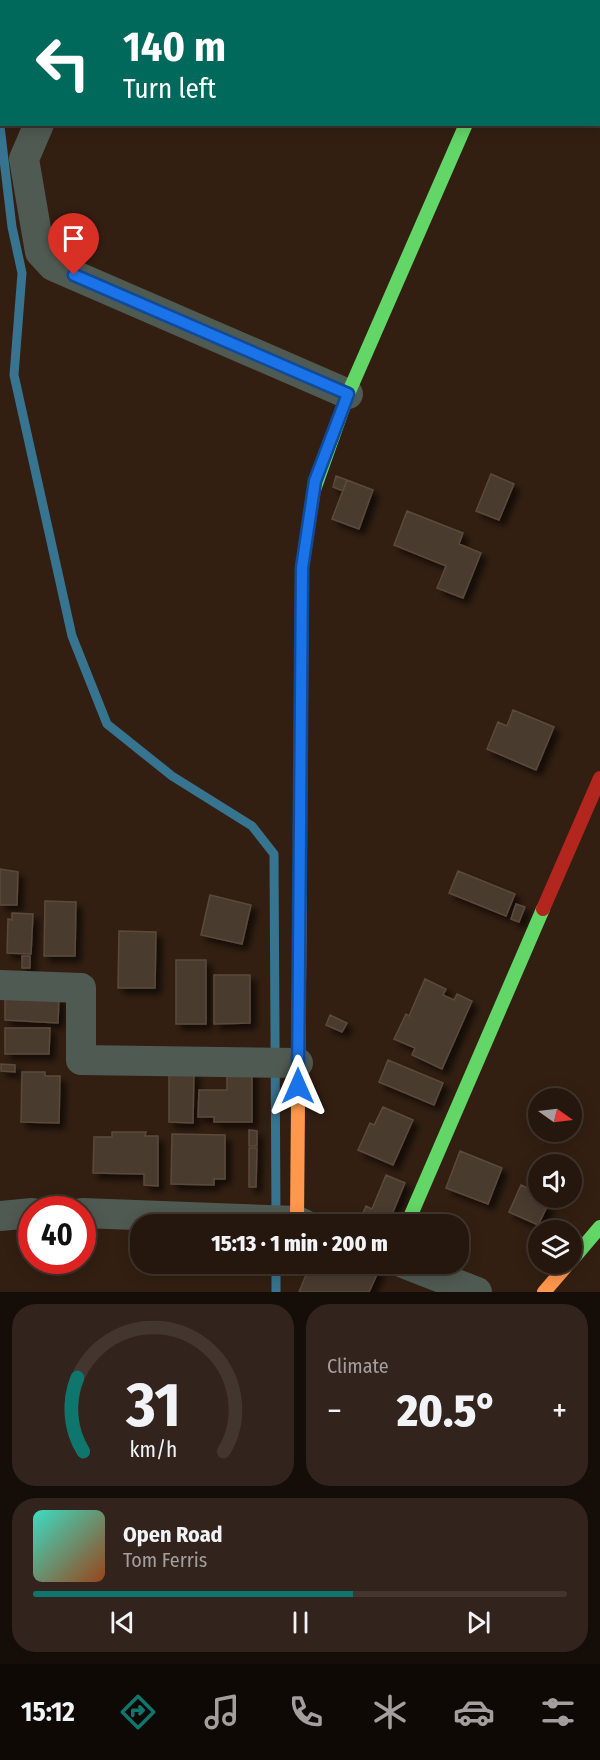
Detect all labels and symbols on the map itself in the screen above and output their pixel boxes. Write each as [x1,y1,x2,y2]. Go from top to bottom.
pin [48,213,99,275]
position arrow [266,1054,330,1118]
north arrow [528,1088,582,1142]
speed limit sign: 40 [18,1196,96,1274]

